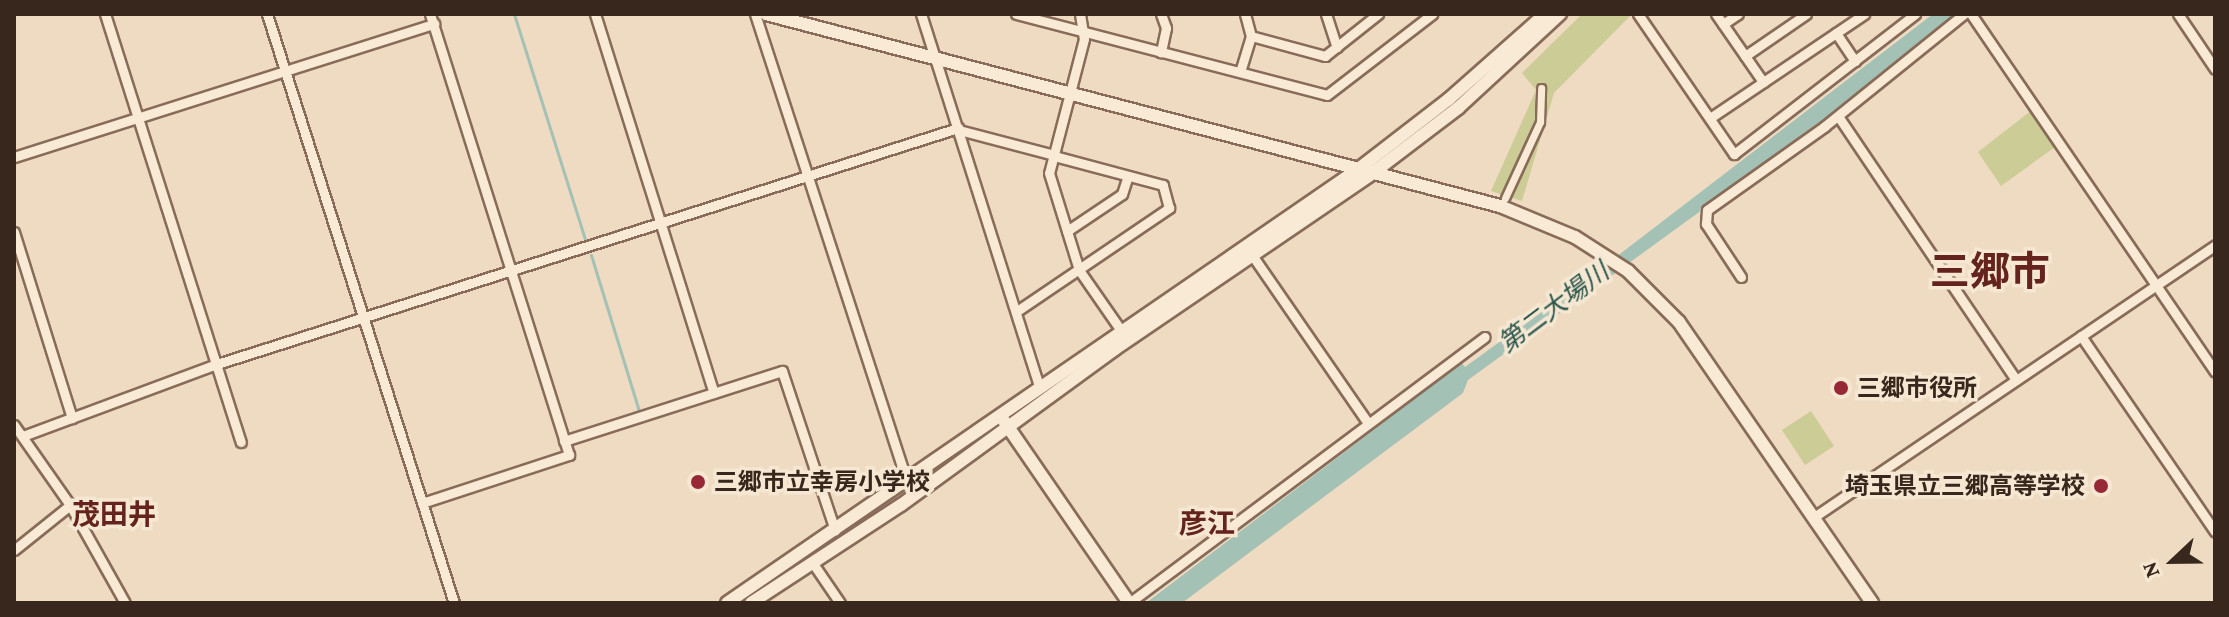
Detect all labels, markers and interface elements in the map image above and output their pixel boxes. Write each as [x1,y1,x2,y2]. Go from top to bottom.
district label: 三郷市 [1930,248,2050,296]
water label: 第二大場川 [1493,256,1615,360]
place label: 三郷市役所 [1857,374,1977,402]
marker: 三郷市役所 [1832,379,1850,397]
place label: 三郷市立幸房小学校 [714,468,930,496]
place label: 埼玉県立三郷高等学校 [1845,472,2085,500]
marker: 三郷市立幸房小学校 [689,473,707,491]
marker: 埼玉県立三郷高等学校 [2092,477,2110,495]
district label: 茂田井 [72,498,156,532]
district label: 彦江 [1179,507,1235,541]
north arrow [2133,521,2213,601]
text: N [2136,559,2165,582]

